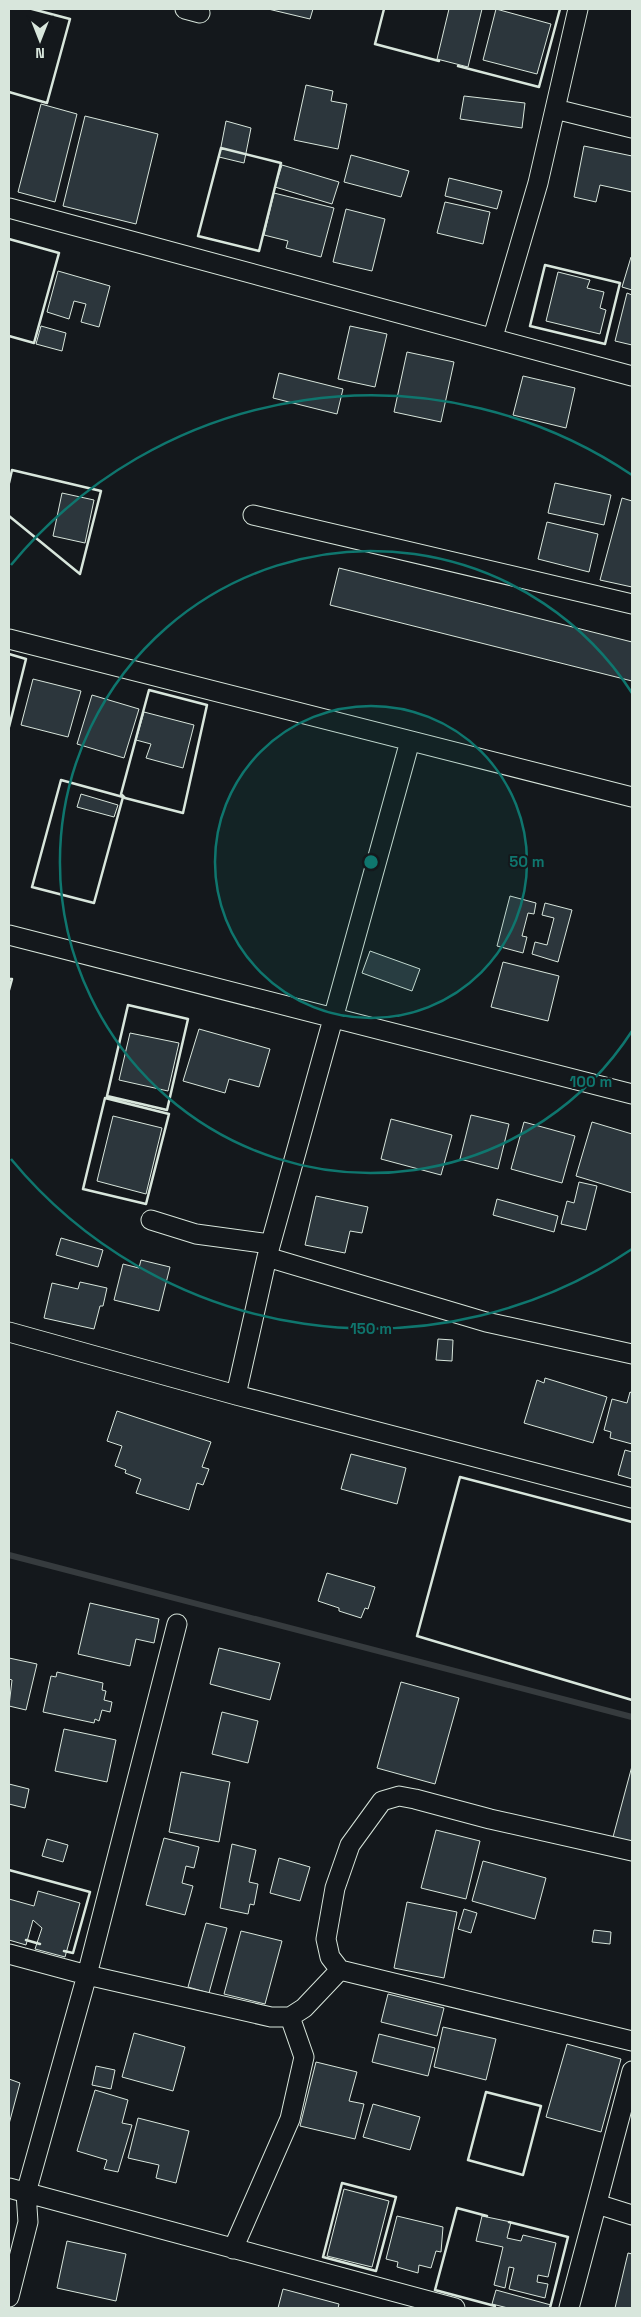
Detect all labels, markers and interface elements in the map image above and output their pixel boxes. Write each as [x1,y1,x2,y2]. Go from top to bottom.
north arrow [15,15,65,65]
text: N [35,44,45,62]
text: 50 m [509,852,545,871]
centre of rings [362,853,380,871]
text: 100 m [570,1072,612,1091]
text: 150 m [350,1319,392,1338]

